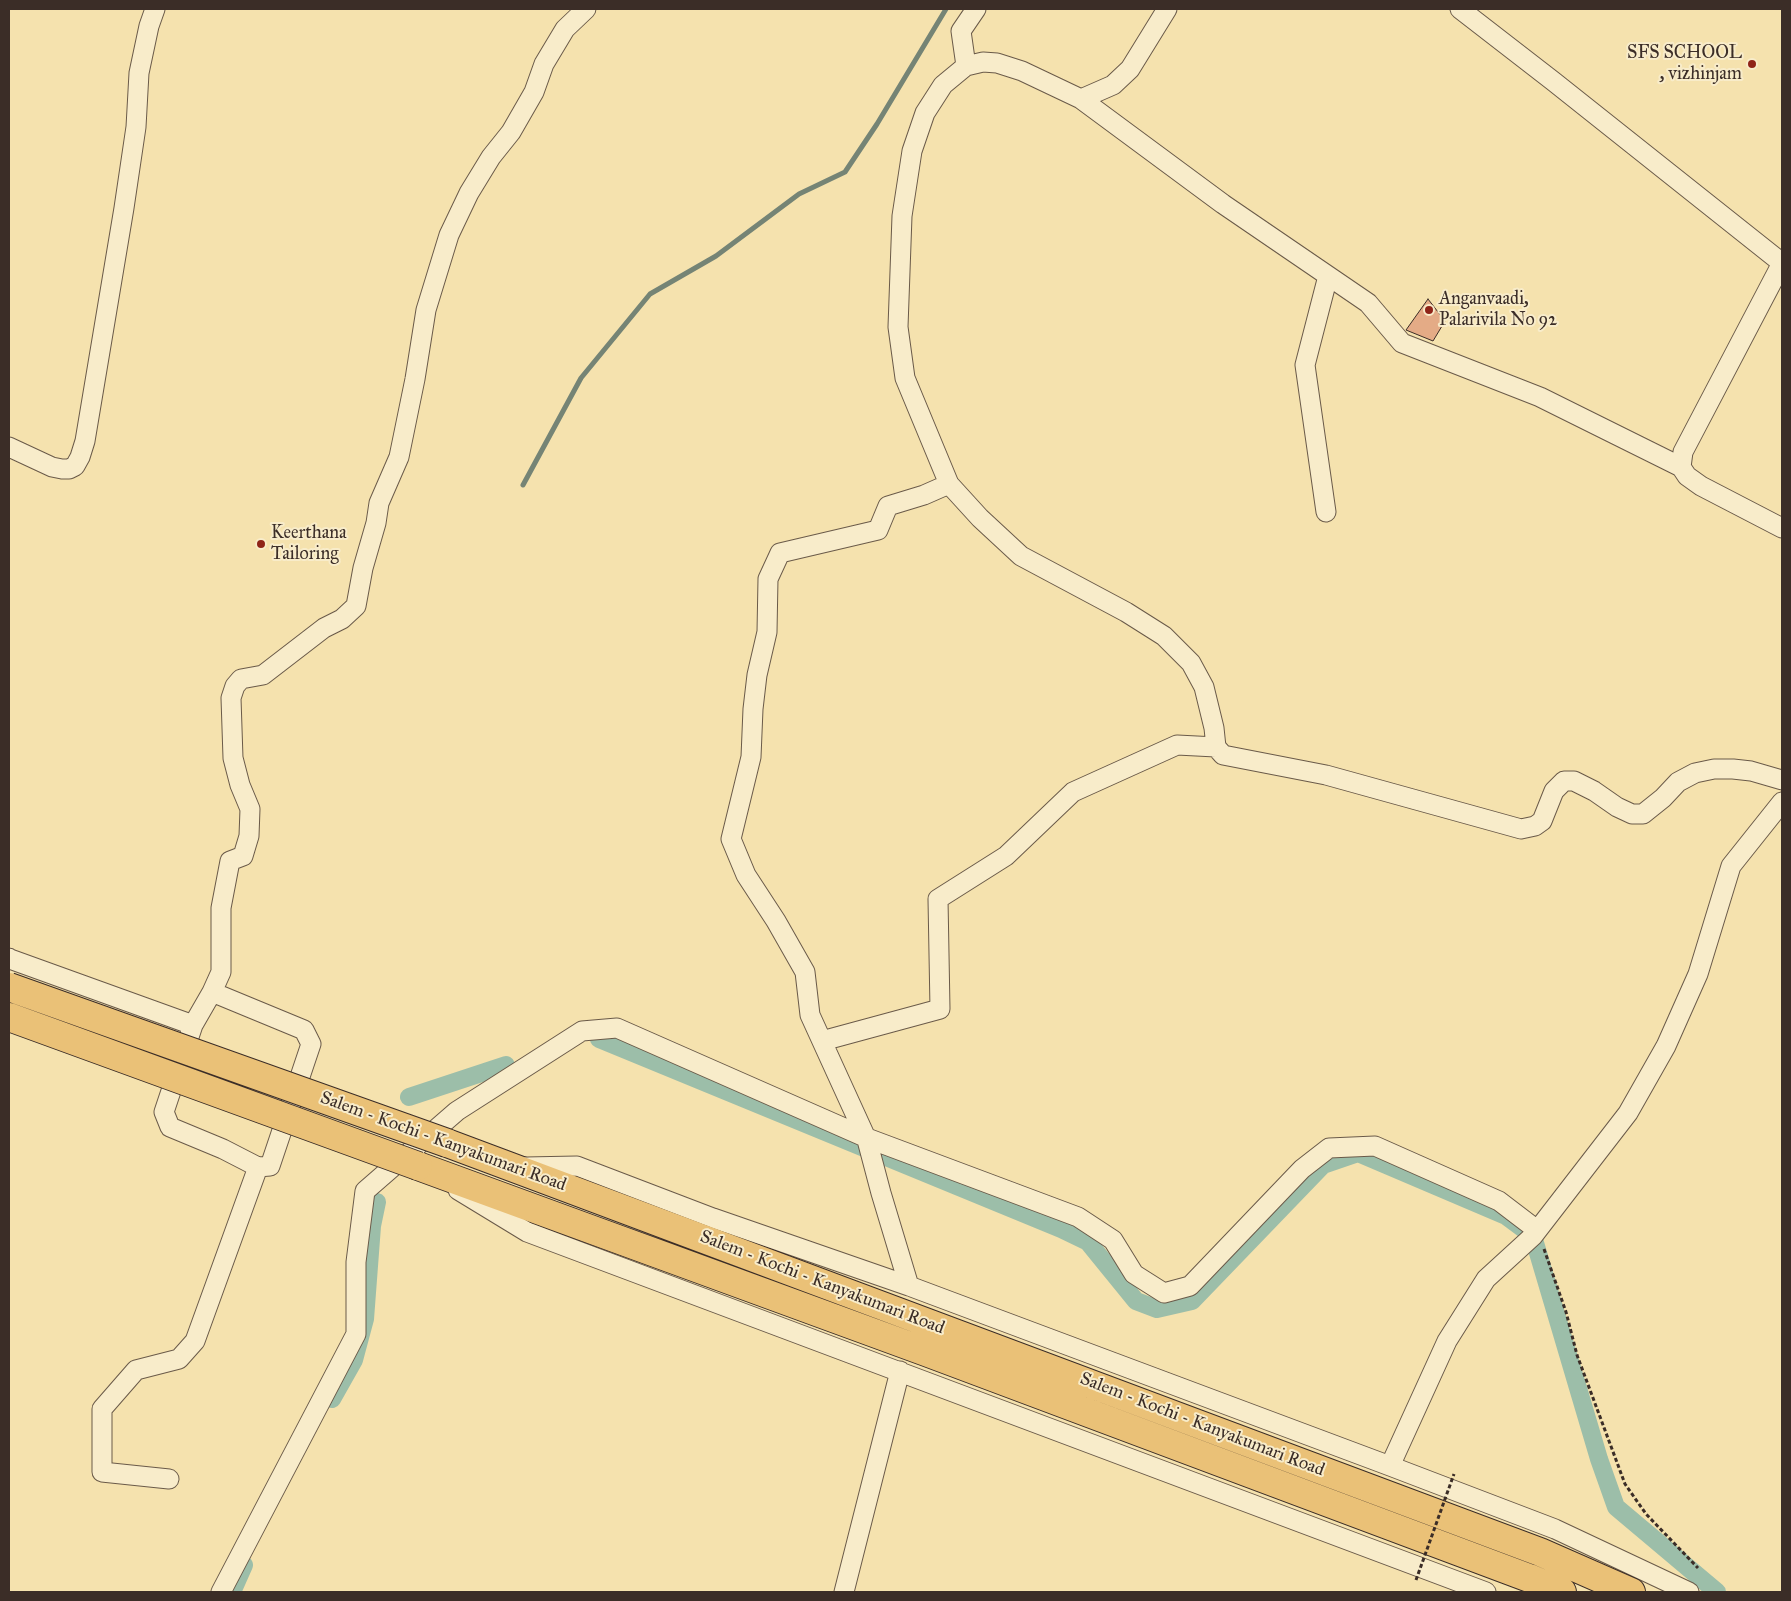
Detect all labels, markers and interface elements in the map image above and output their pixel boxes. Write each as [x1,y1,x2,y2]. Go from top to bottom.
place label: SFS SCHOOL , vizhinjam [1627,43,1742,86]
marker: SFS SCHOOL , vizhinjam [1746,58,1758,70]
place label: Anganvaadi, Palarivila No 92 [1439,289,1557,332]
marker: Anganvaadi, Palarivila No 92 [1423,304,1435,316]
place label: Keerthana Tailoring [271,523,347,566]
marker: Keerthana Tailoring [255,538,267,550]
street label: Salem - Kochi - Kanyakumari Road [317,1087,569,1197]
street label: Salem - Kochi - Kanyakumari Road [697,1226,947,1340]
street label: Salem - Kochi - Kanyakumari Road [1077,1368,1327,1482]

